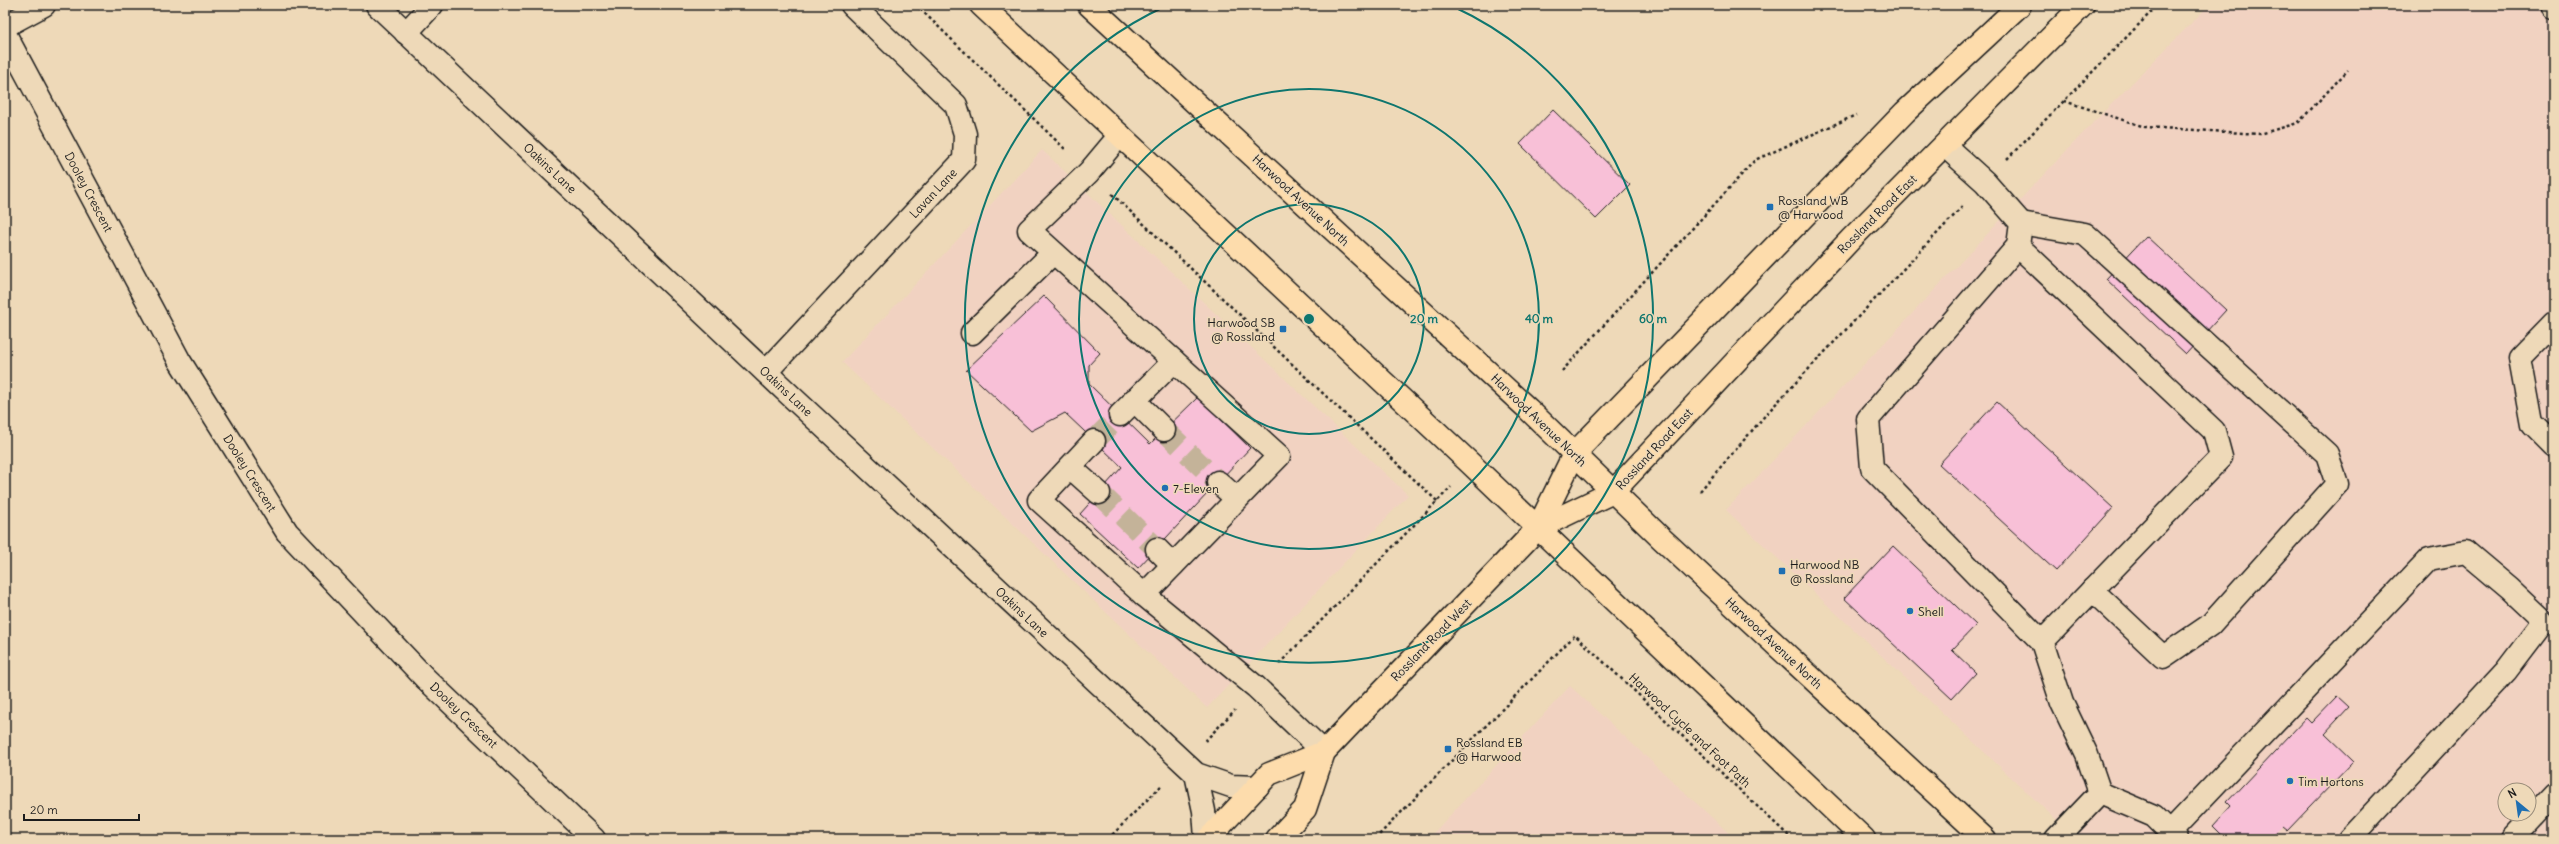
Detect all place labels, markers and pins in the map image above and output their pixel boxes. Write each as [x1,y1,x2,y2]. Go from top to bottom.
place label: Rossland WB @ Harwood [1778,193,1849,222]
marker: Rossland WB @ Harwood [1765,202,1775,212]
centre of rings [1302,312,1316,326]
place label: Harwood SB @ Rossland [1207,315,1275,344]
marker: Harwood SB @ Rossland [1278,324,1288,334]
place label: 7-Eleven [1173,481,1219,496]
marker: 7-Eleven [1160,483,1170,493]
place label: Harwood NB @ Rossland [1790,557,1859,586]
marker: Harwood NB @ Rossland [1777,566,1787,576]
place label: Shell [1918,604,1943,619]
marker: Shell [1905,606,1915,616]
place label: Rossland EB @ Harwood [1456,735,1523,764]
marker: Rossland EB @ Harwood [1443,744,1453,754]
place label: Tim Hortons [2298,774,2364,789]
marker: Tim Hortons [2285,776,2295,786]

